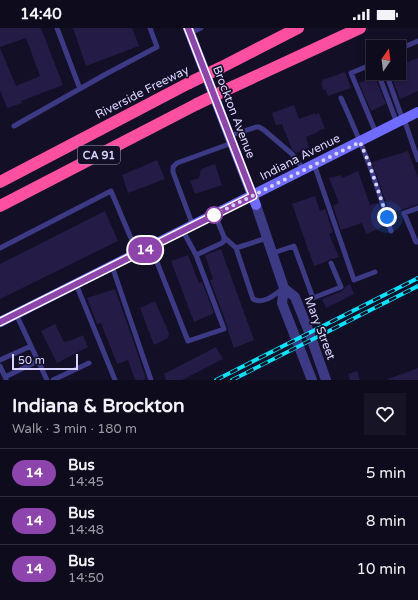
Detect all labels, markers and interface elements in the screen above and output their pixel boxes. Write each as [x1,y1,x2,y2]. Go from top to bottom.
text: 14:40 [20,5,62,23]
north arrow [366,40,406,80]
map controls [366,40,406,80]
street label: Riverside Freeway [93,62,191,122]
street label: Brockton Avenue [210,64,258,160]
street label: Indiana Avenue [258,131,343,183]
road number: CA 91 [78,146,120,164]
unlabelled marker [205,206,223,224]
your location [377,207,397,227]
line badge: 14 [127,237,163,263]
text: 14 [136,241,154,258]
street label: Mary Street [301,294,339,362]
scale bar [12,352,78,371]
text: 50 m [18,354,45,367]
button: heart [364,393,406,435]
text: Indiana & Brockton [12,395,185,417]
text: Walk · 3 min · 180 m [12,421,137,437]
text: Bus [68,456,95,474]
text: 14 [25,464,43,481]
text: 5 min [366,464,406,482]
text: 14:45 [68,474,104,490]
text: Bus [68,504,95,522]
text: 14 [25,512,43,529]
text: 8 min [366,512,406,530]
text: 14:48 [68,522,104,538]
text: Bus [68,552,95,570]
text: 14 [25,560,43,577]
text: 10 min [357,560,406,578]
text: 14:50 [68,570,104,586]

